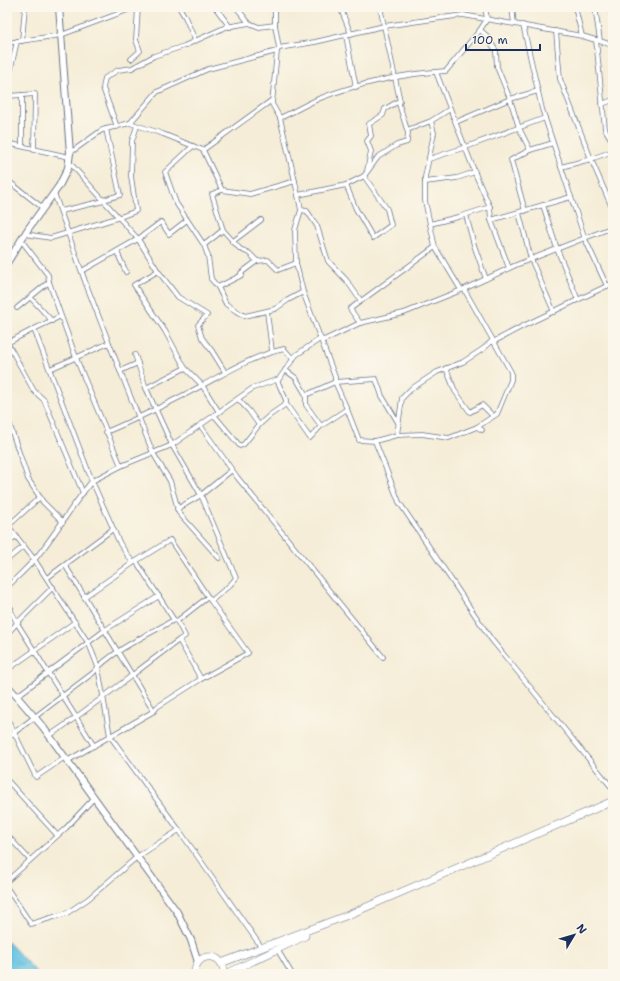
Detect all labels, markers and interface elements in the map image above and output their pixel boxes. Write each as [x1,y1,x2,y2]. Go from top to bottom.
scale bar [466,26,540,52]
text: 100 m [472,32,508,48]
north arrow [554,915,594,955]
text: N [573,921,590,937]

